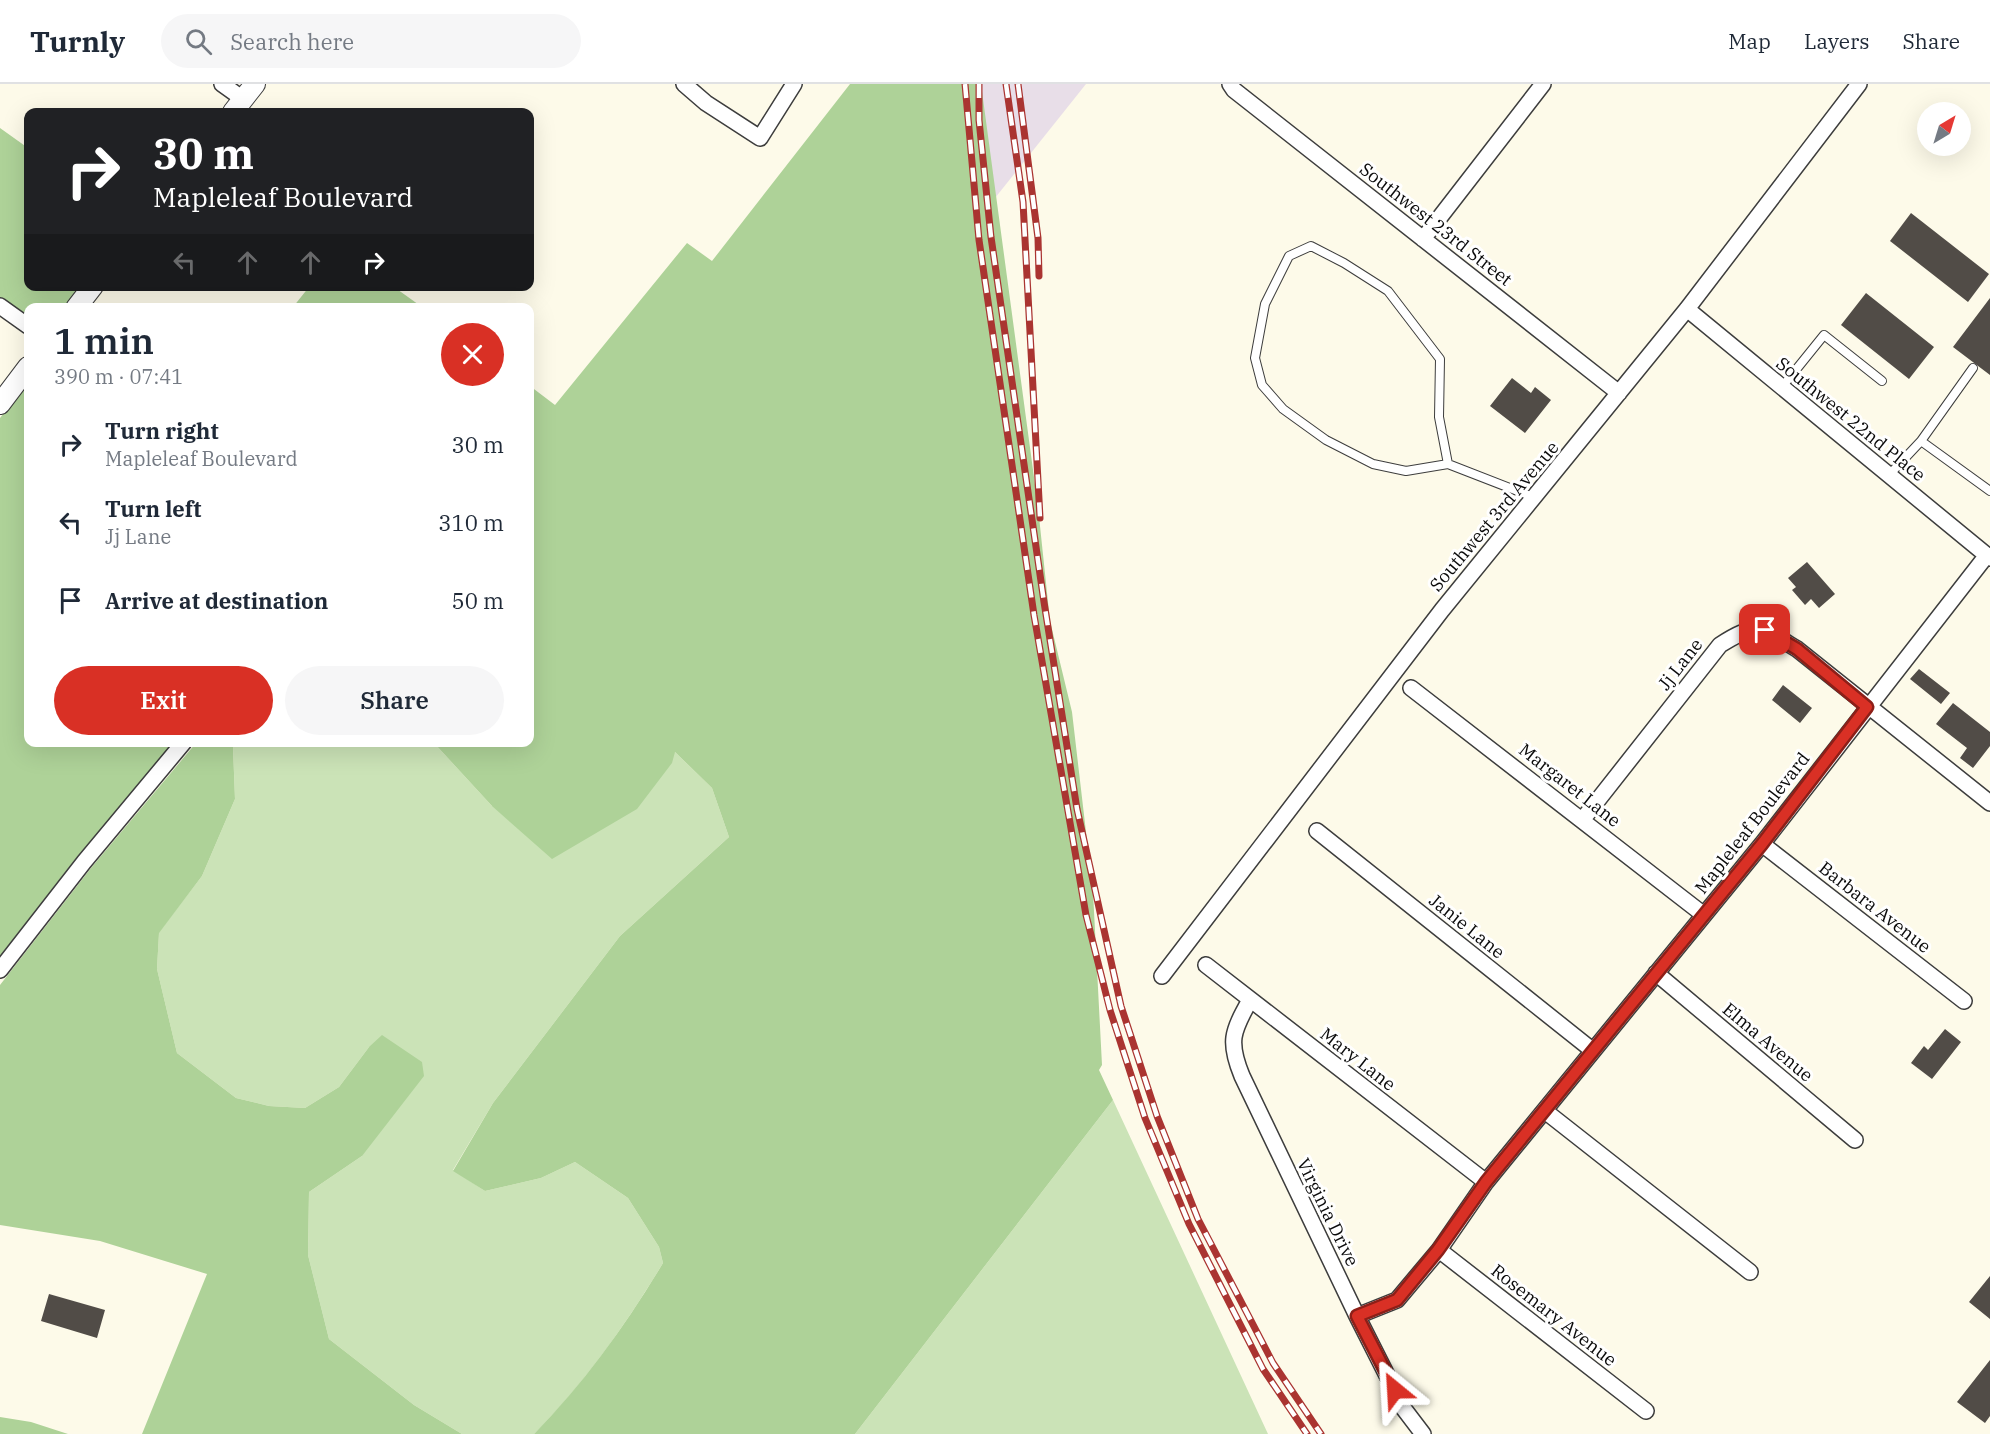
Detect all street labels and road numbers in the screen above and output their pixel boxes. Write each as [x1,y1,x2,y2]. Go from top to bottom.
street label: Southwest 23rd Street [1355,157,1517,291]
street label: Southwest 22nd Place [1772,352,1930,486]
street label: Southwest 3rd Avenue [1424,436,1564,596]
street label: Jj Lane [1653,633,1707,695]
street label: Margaret Lane [1515,738,1625,832]
street label: Mapleleaf Boulevard [1690,748,1814,898]
street label: Barbara Avenue [1814,856,1936,958]
street label: Janie Lane [1425,889,1509,963]
street label: Elma Avenue [1718,997,1818,1087]
street label: Mary Lane [1316,1022,1400,1096]
street label: Virginia Drive [1292,1154,1364,1270]
street label: Rosemary Avenue [1487,1259,1621,1371]

